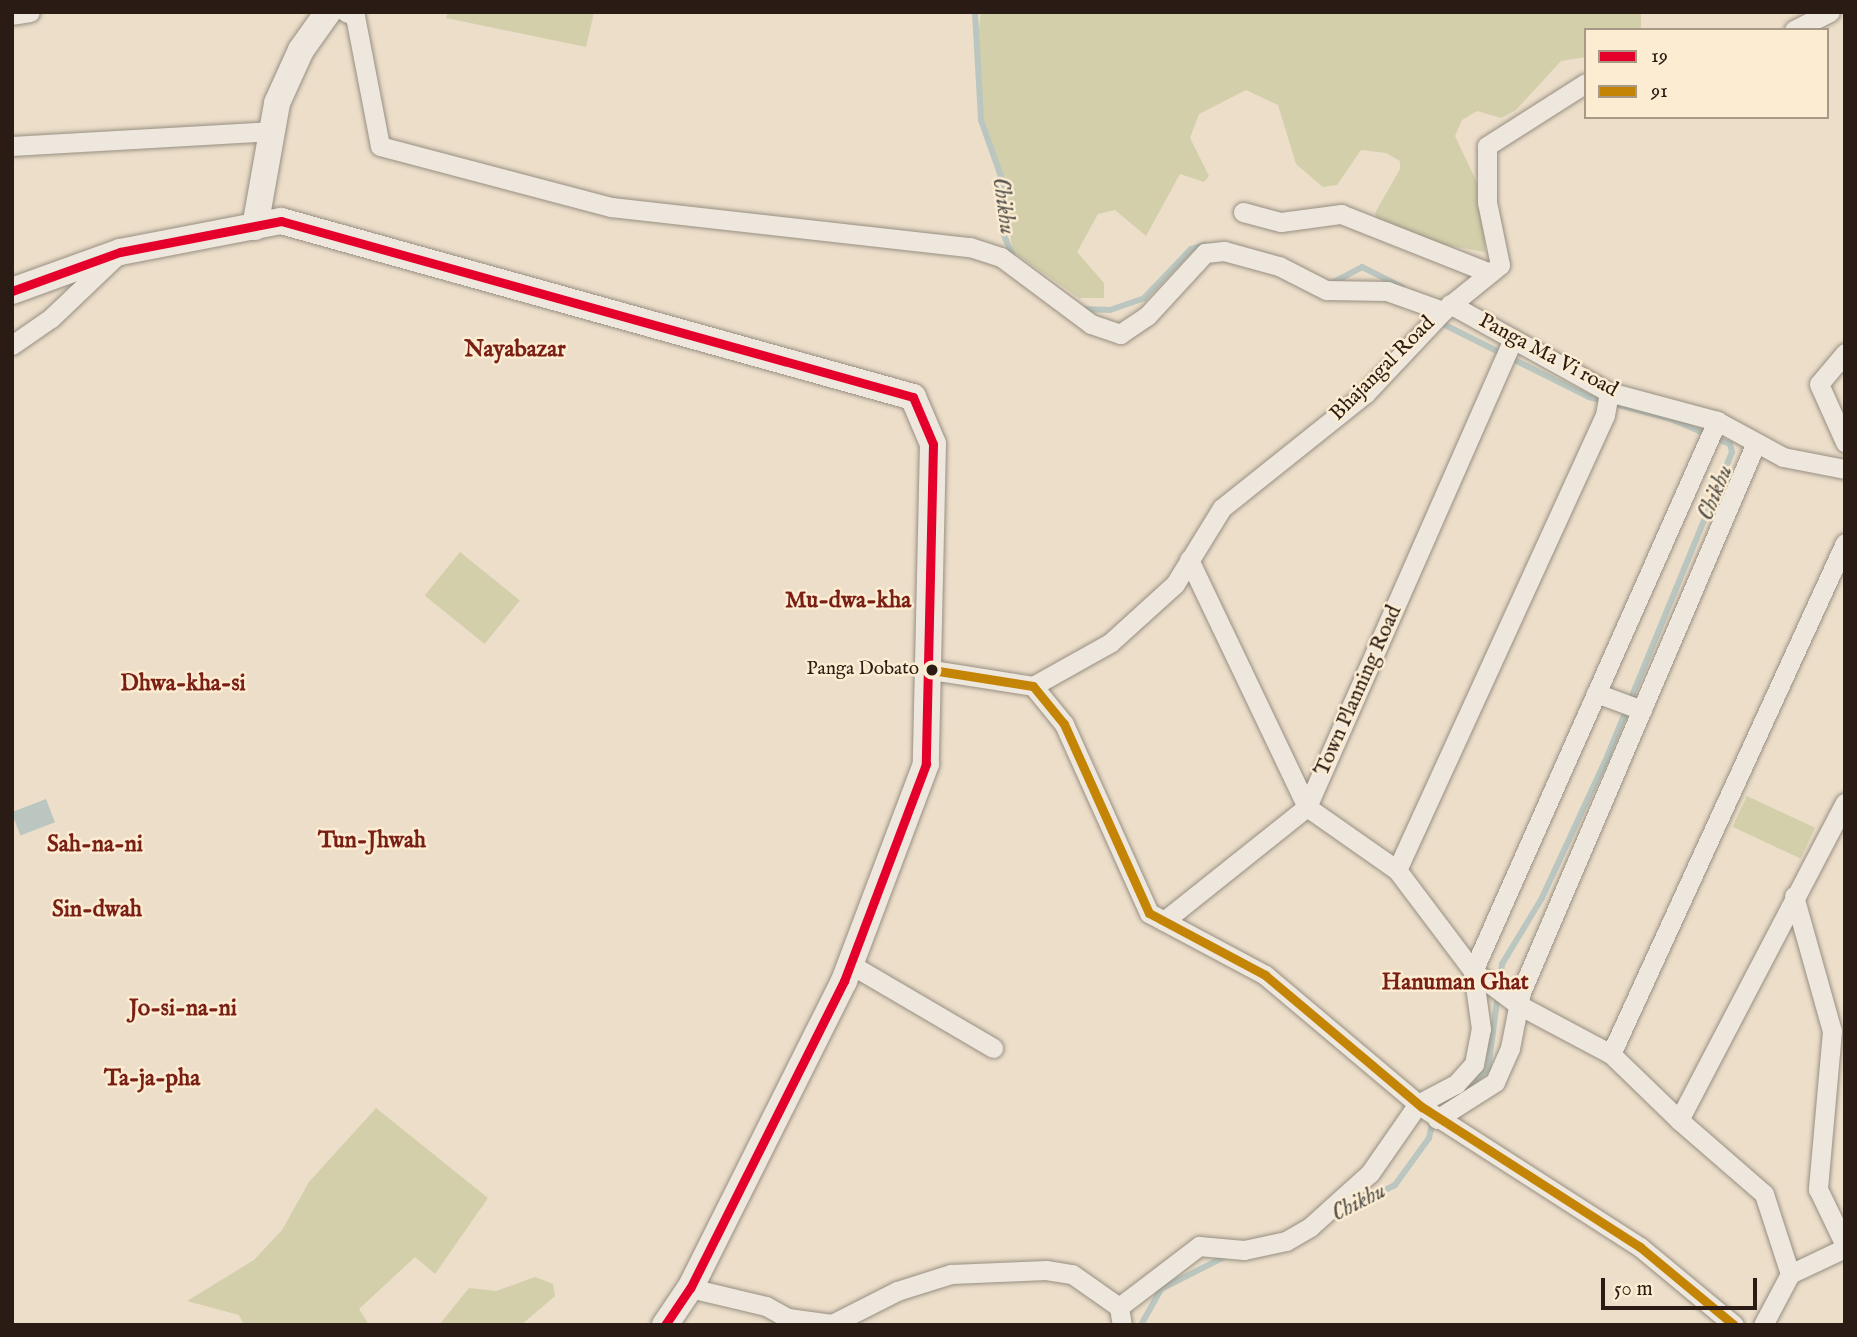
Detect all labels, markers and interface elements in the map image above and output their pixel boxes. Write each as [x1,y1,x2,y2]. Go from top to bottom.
legend [1584,28,1829,119]
text: 19 [1651,43,1668,70]
text: 91 [1651,78,1668,105]
water label: Chikhu [985,176,1021,236]
street label: Panga Ma Vi road [1474,309,1622,403]
street label: Bhajangal Road [1325,311,1441,427]
district label: Nayabazar [464,336,566,364]
water label: Chikhu [1692,461,1740,525]
district label: Mu-dwa-kha [785,587,911,615]
street label: Town Planning Road [1310,602,1408,780]
place label: Panga Dobato [807,659,919,681]
marker: Panga Dobato [925,663,939,677]
district label: Dhwa-kha-si [120,670,246,698]
district label: Tun-Jhwah [318,827,426,855]
district label: Sah-na-ni [47,831,143,859]
district label: Sin-dwah [52,896,142,924]
district label: Hanuman Ghat [1381,969,1529,997]
district label: Jo-si-na-ni [129,995,237,1023]
district label: Ta-ja-pha [104,1065,200,1093]
water label: Chikhu [1327,1178,1391,1228]
scale bar [1605,1264,1761,1308]
text: 50 m [1614,1276,1653,1303]

